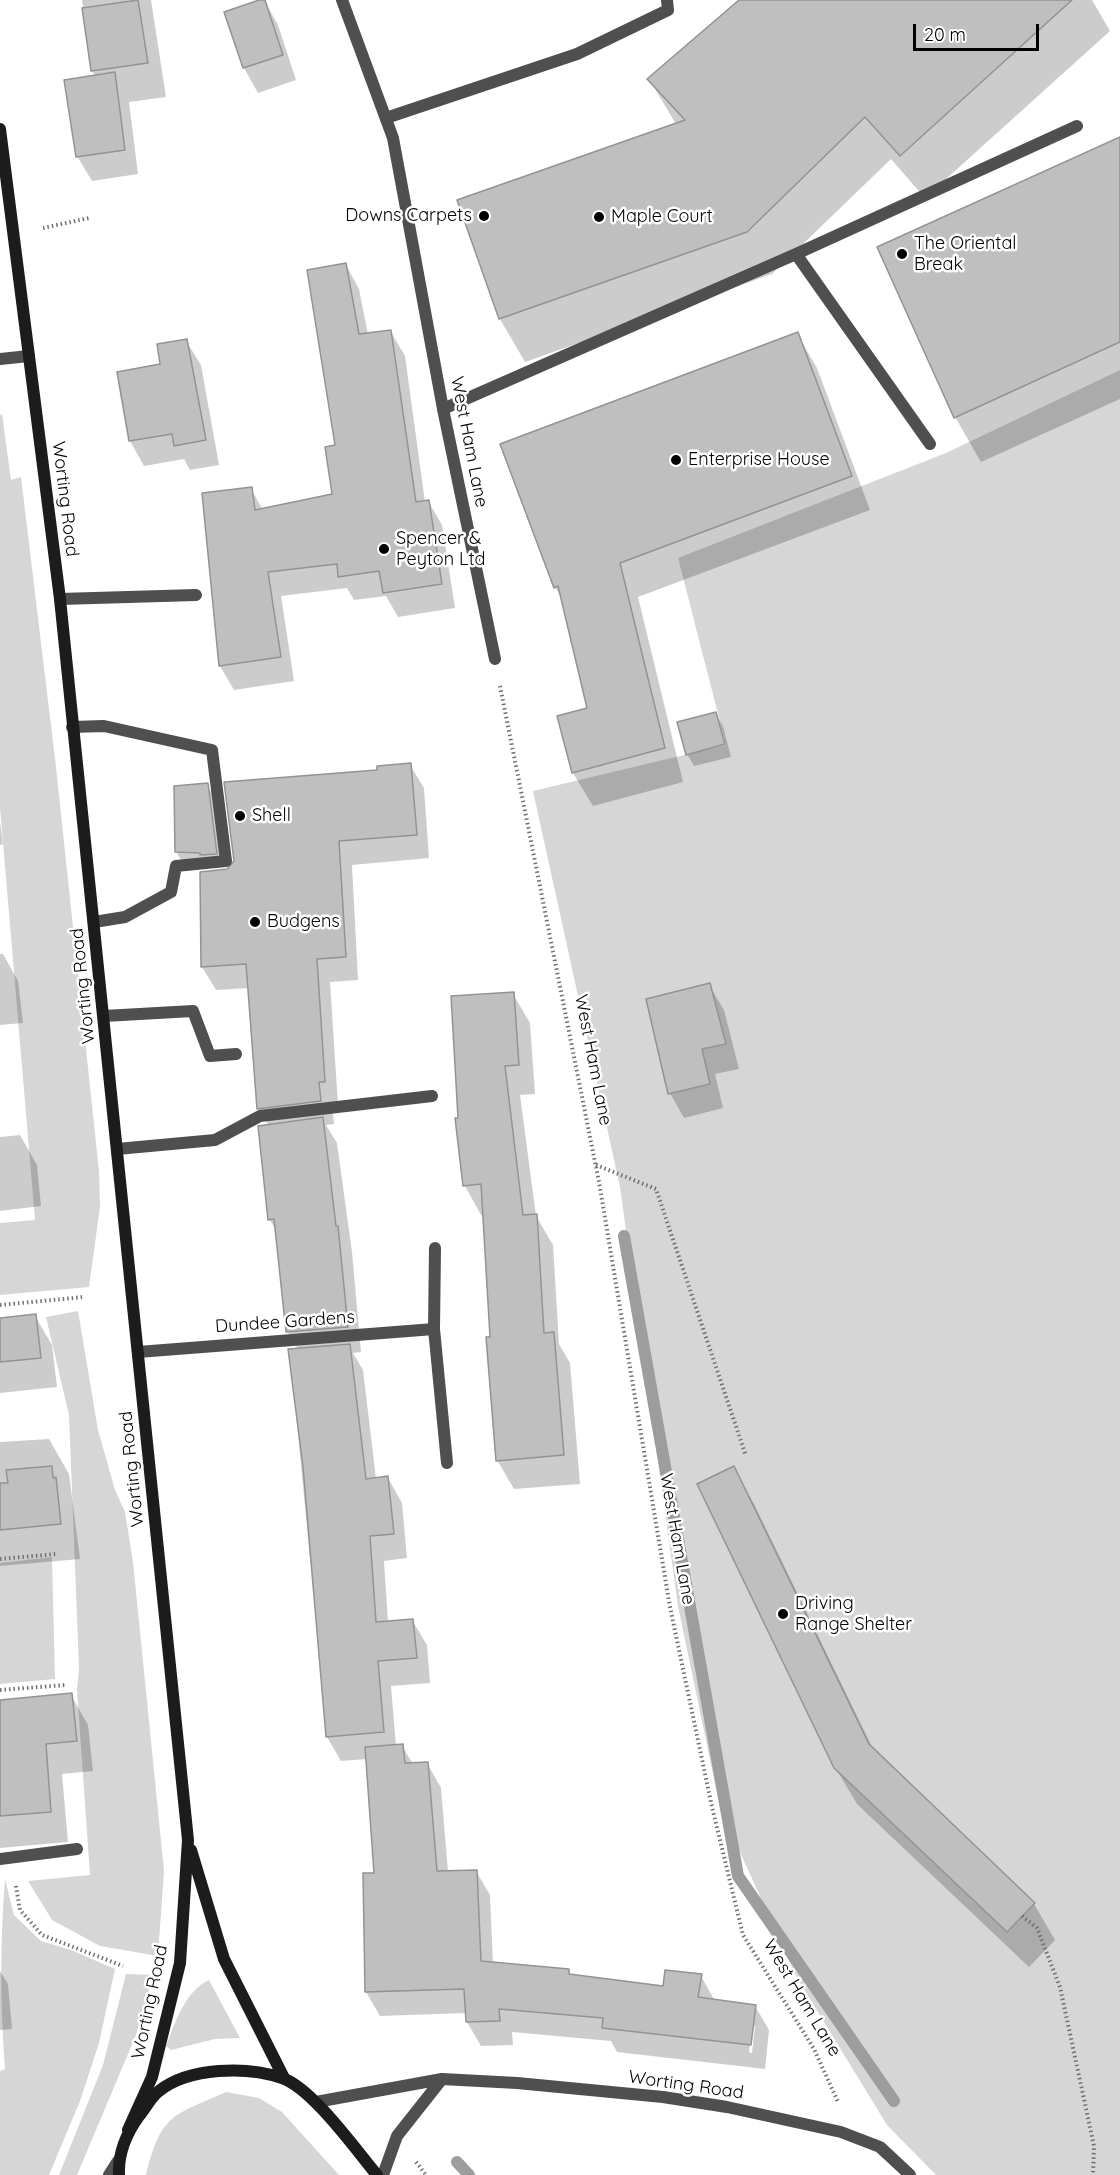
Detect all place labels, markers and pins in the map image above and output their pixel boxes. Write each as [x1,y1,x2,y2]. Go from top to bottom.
place label: Downs Carpets [345,205,472,227]
place label: Maple Court [611,206,713,228]
marker: Downs Carpets [477,209,491,223]
marker: Maple Court [592,210,606,224]
place label: The Oriental Break [914,233,1016,276]
marker: The Oriental Break [895,247,909,261]
place label: Enterprise House [688,449,830,471]
marker: Enterprise House [669,453,683,467]
place label: Spencer & Peyton Ltd [396,528,485,570]
marker: Spencer & Peyton Ltd [377,542,391,556]
place label: Shell [252,805,291,827]
marker: Shell [233,809,247,823]
place label: Budgens [267,911,340,933]
marker: Budgens [248,915,262,929]
place label: Driving Range Shelter [795,1593,912,1636]
marker: Driving Range Shelter [776,1607,790,1621]

